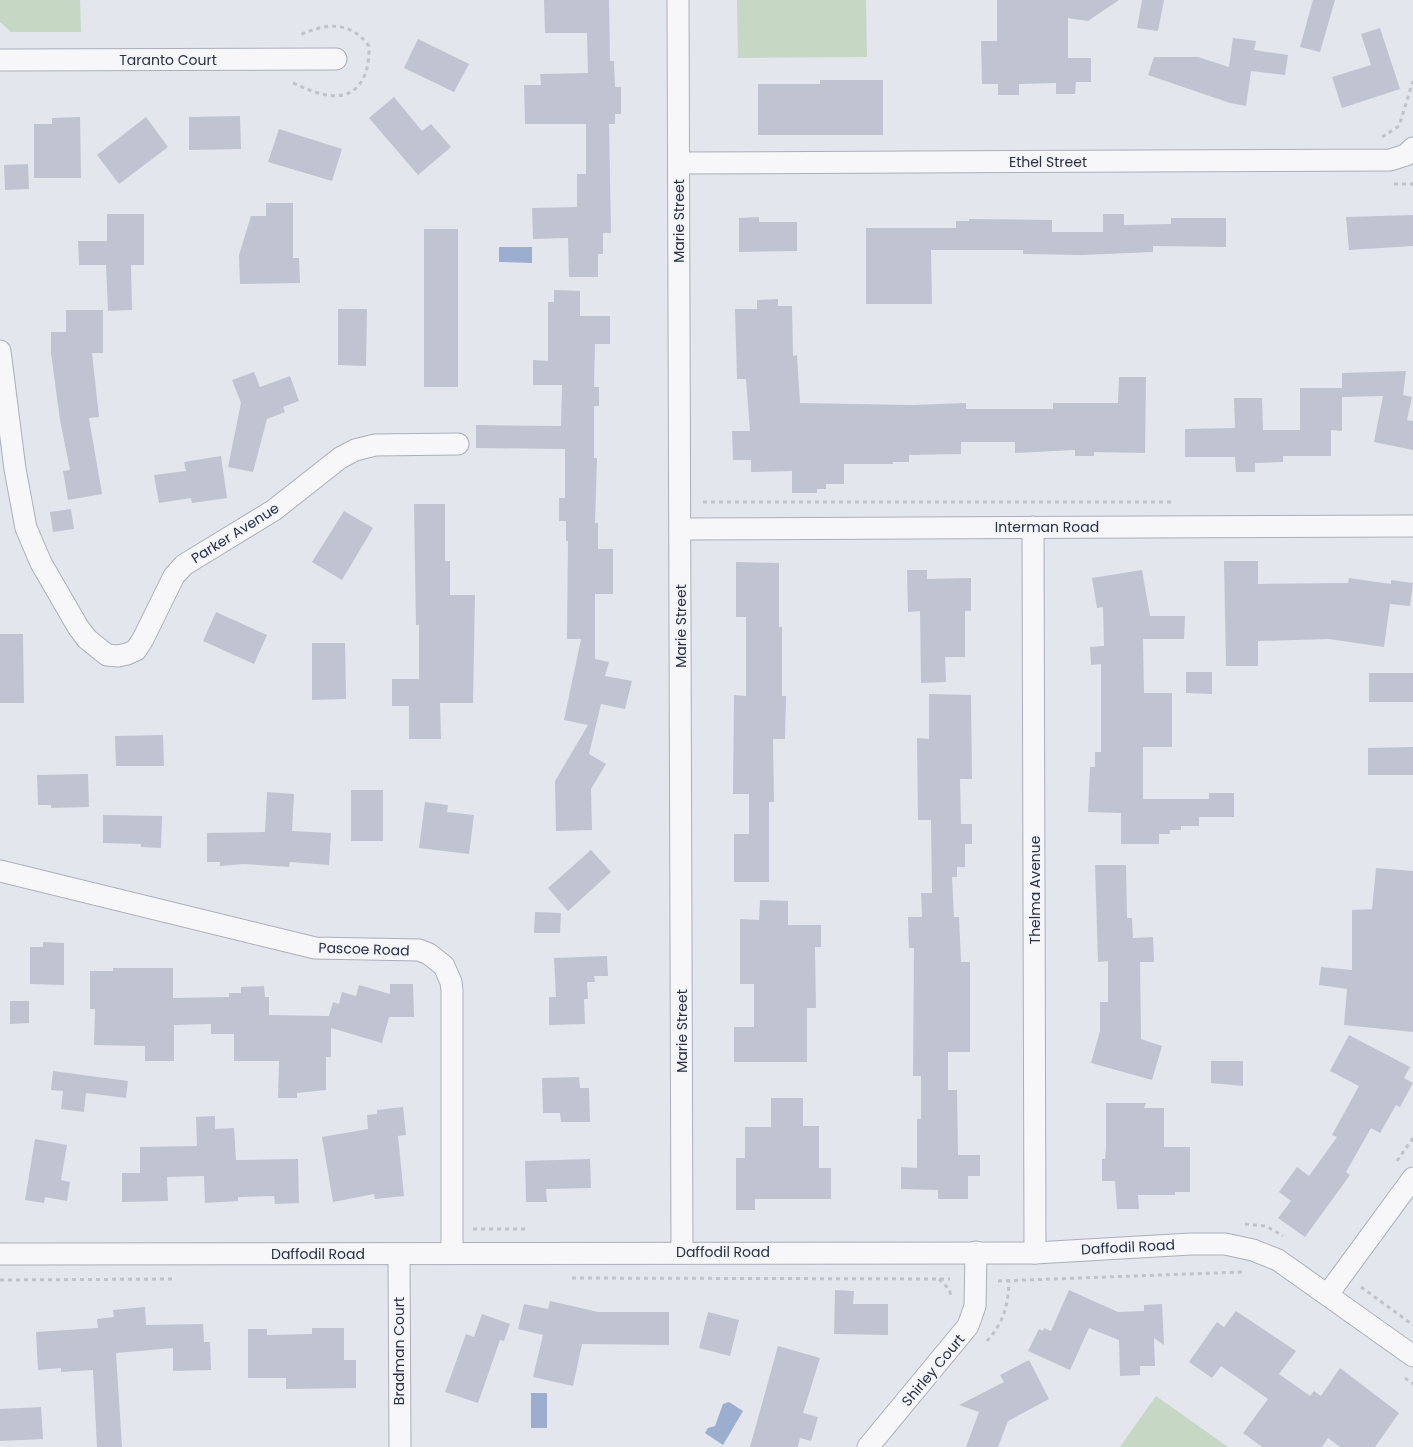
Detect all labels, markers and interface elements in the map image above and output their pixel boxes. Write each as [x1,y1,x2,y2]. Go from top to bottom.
street label: Taranto Court [119,50,217,70]
street label: Ethel Street [1009,152,1087,172]
street label: Marie Street [669,179,689,263]
street label: Parker Avenue [187,498,283,568]
street label: Interman Road [995,517,1099,537]
street label: Marie Street [671,584,691,668]
street label: Thelma Avenue [1025,835,1045,944]
street label: Pascoe Road [318,937,410,961]
street label: Marie Street [672,989,692,1073]
street label: Daffodil Road [1081,1235,1175,1259]
street label: Daffodil Road [676,1242,770,1262]
street label: Daffodil Road [271,1244,365,1264]
street label: Bradman Court [389,1297,409,1405]
street label: Shirley Court [897,1330,969,1410]

